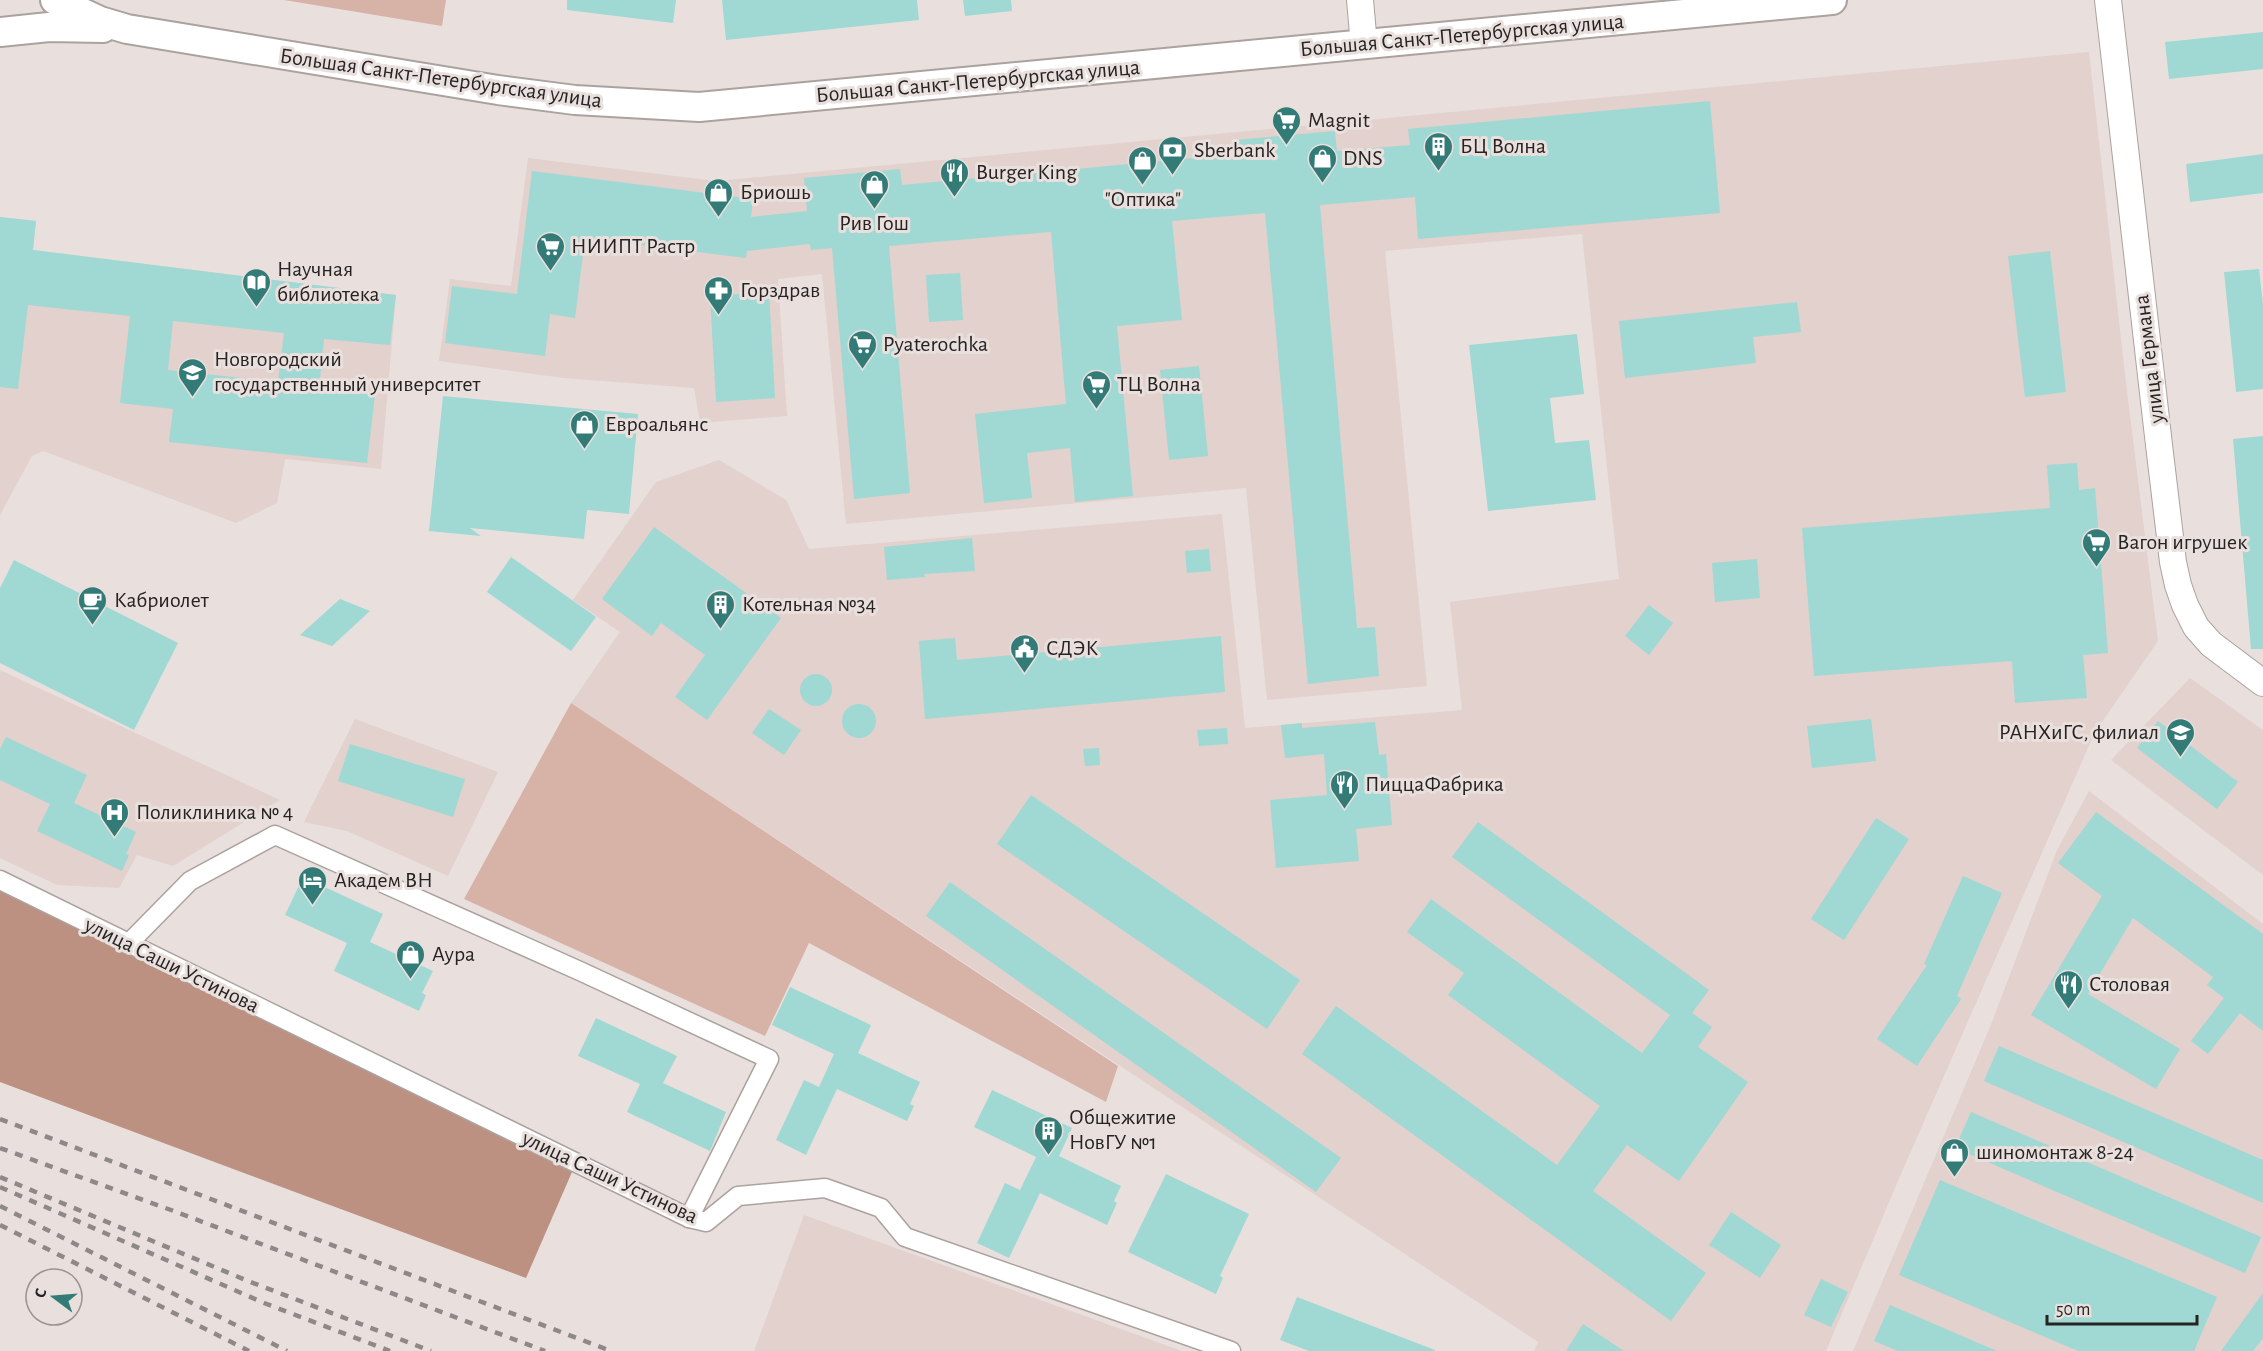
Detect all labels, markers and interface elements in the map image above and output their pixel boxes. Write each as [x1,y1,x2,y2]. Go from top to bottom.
street label: Большая Санкт-Петербургская улица [1299,10,1625,60]
street label: Большая Санкт-Петербургская улица [278,44,604,112]
street label: Большая Санкт-Петербургская улица [815,56,1141,106]
supermarket icon: Magnit [1271,104,1303,146]
place label: Magnit [1308,109,1370,131]
building icon: БЦ Волна [1423,130,1455,172]
bank icon: Sberbank [1157,134,1189,176]
place label: БЦ Волна [1460,135,1546,157]
place label: Sberbank [1194,139,1275,161]
shop icon: DNS [1306,142,1338,184]
shop icon: "Оптика" [1127,144,1159,186]
place label: DNS [1343,147,1383,169]
restaurant icon: Burger King [939,156,971,198]
place label: Burger King [976,161,1077,183]
shop icon: Рив Гош [858,168,890,210]
shop icon: Бриошь [703,176,735,218]
place label: Бриошь [740,181,811,203]
place label: "Оптика" [1105,188,1181,210]
place label: Рив Гош [839,212,909,234]
supermarket icon: НИИПТ Растр [534,230,566,272]
place label: НИИПТ Растр [571,235,695,257]
place label: Научная библиотека [277,258,380,305]
library icon: Научная библиотека [240,266,272,308]
pharmacy icon: Горздрав [703,274,735,316]
place label: Горздрав [740,279,820,301]
street label: улица Германа [2130,293,2168,426]
supermarket icon: Pyaterochka [846,328,878,370]
place label: Pyaterochka [883,333,988,355]
place label: Новгородский государственный университет [214,348,482,395]
school or university icon: Новгородский государственный университет [177,356,209,398]
supermarket icon: ТЦ Волна [1080,368,1112,410]
place label: ТЦ Волна [1117,373,1201,395]
shop icon: Евроальянс [568,408,600,450]
place label: Евроальянс [605,413,708,435]
supermarket icon: Вагон игрушек [2080,526,2112,568]
place label: Вагон игрушек [2117,531,2247,553]
cafe icon: Кабриолет [77,584,109,626]
building icon: Котельная №34 [705,588,737,630]
place label: Кабриолет [114,589,210,611]
place label: Котельная №34 [742,593,876,615]
public building icon: СДЭК [1009,632,1041,674]
place label: СДЭК [1046,637,1098,659]
school or university icon: РАНХиГС, филиал [2164,716,2196,758]
place label: РАНХиГС, филиал [1999,721,2159,743]
restaurant icon: ПиццаФабрика [1328,768,1360,810]
place label: ПиццаФабрика [1365,773,1504,795]
hospital icon: Поликлиника № 4 [99,796,131,838]
place label: Поликлиника № 4 [136,801,293,823]
hotel icon: Академ ВН [297,864,329,906]
place label: Академ ВН [334,869,433,891]
street label: улица Саши Устинова [80,913,263,1017]
shop icon: Аура [395,938,427,980]
place label: Аура [432,943,475,965]
restaurant icon: Столовая [2052,968,2084,1010]
place label: Столовая [2089,973,2170,995]
place label: Общежитие НовГУ №1 [1069,1106,1176,1153]
building icon: Общежитие НовГУ №1 [1032,1114,1064,1156]
street label: улица Саши Устинова [518,1126,701,1227]
shop icon: шиномонтаж 8-24 [1939,1136,1971,1178]
place label: шиномонтаж 8-24 [1976,1141,2134,1163]
north arrow [24,1267,84,1327]
text: С [32,1287,49,1300]
scale bar [2047,1288,2197,1326]
text: 50 m [2056,1301,2090,1319]

